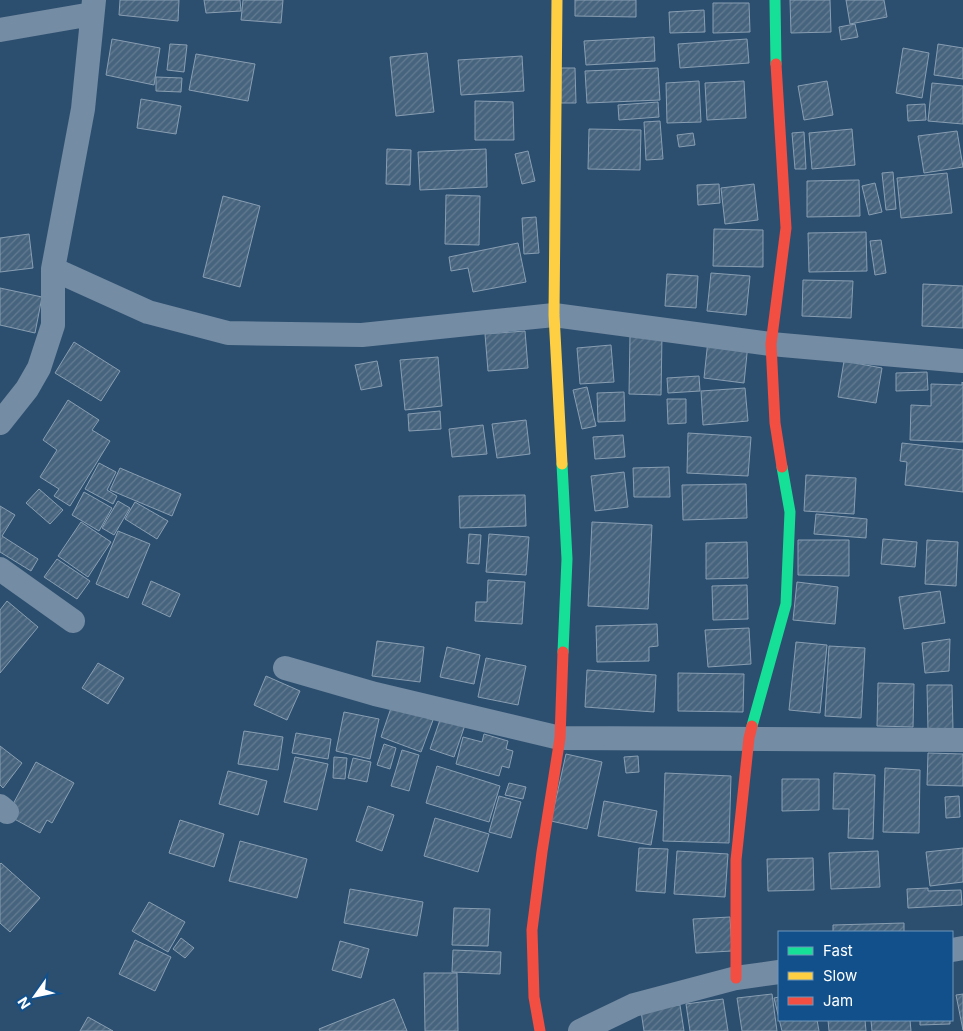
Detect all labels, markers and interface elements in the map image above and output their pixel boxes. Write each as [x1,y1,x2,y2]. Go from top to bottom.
legend [778,931,953,1021]
text: Fast [823,941,853,960]
text: Slow [823,966,857,985]
north arrow [10,971,60,1021]
text: Jam [823,991,853,1010]
text: N [14,994,34,1012]

